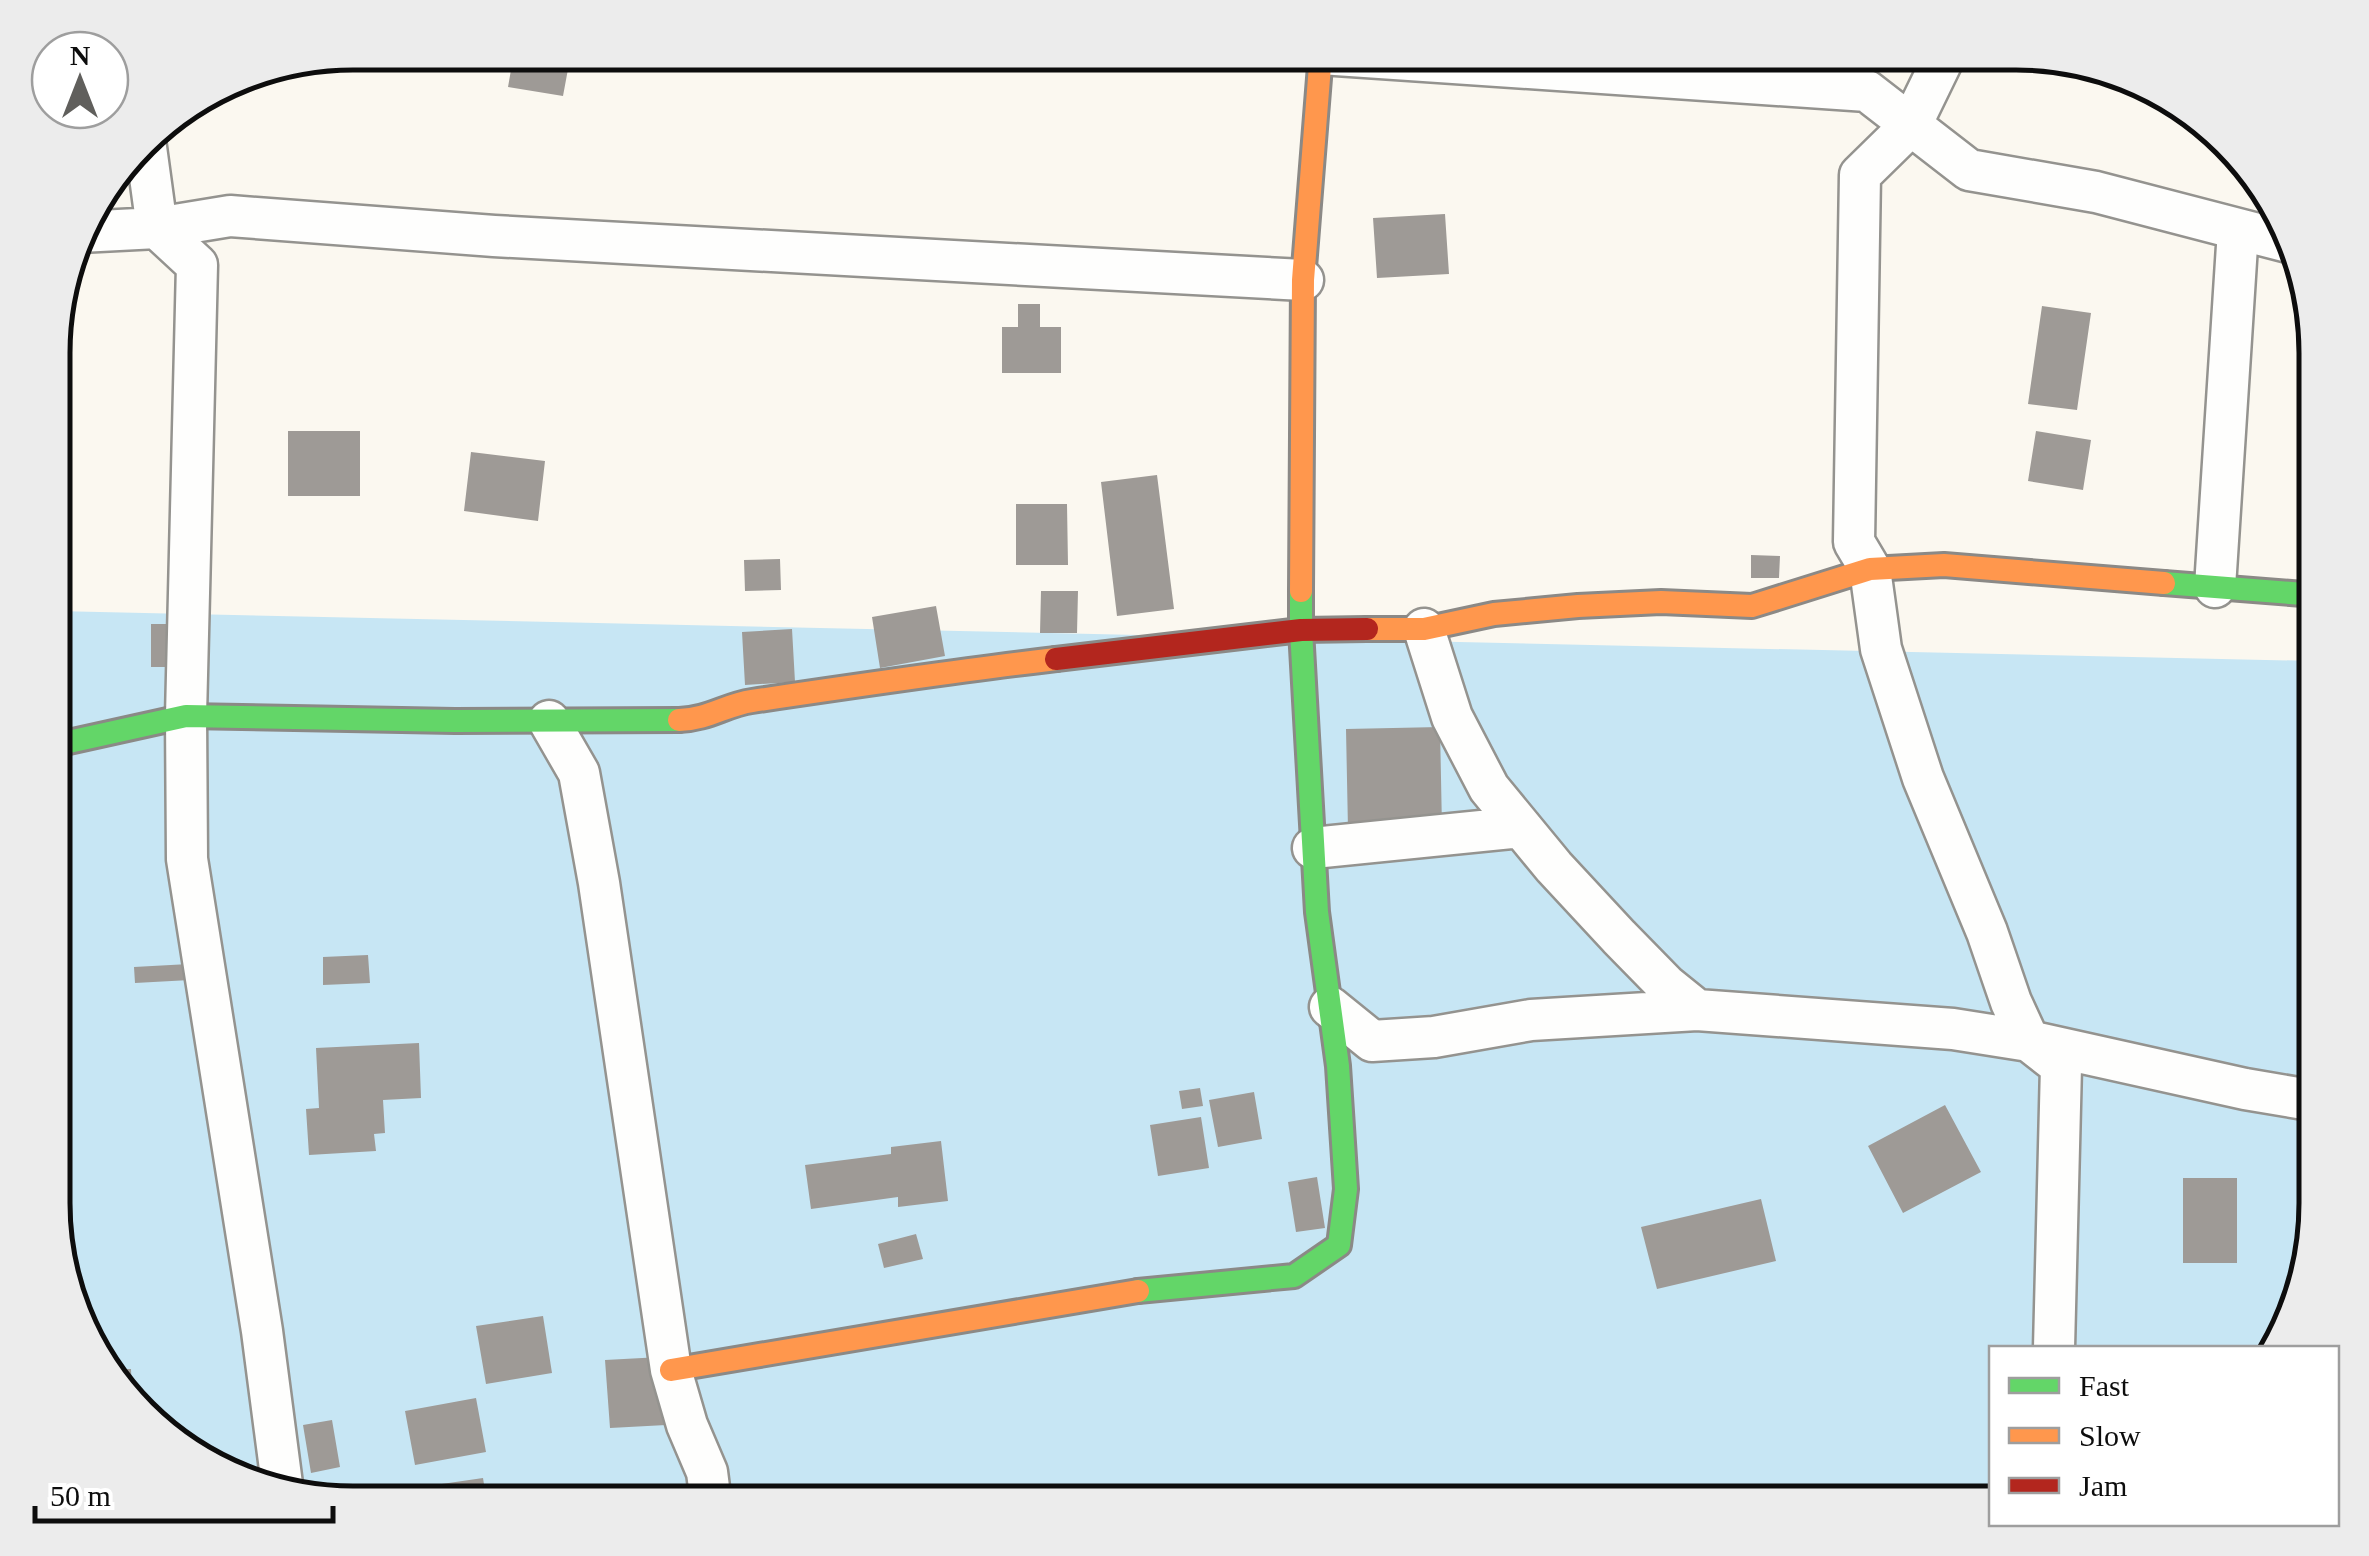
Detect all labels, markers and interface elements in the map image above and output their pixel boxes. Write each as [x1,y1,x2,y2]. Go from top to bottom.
north arrow [30,30,130,130]
text: N [70,40,90,71]
legend [1989,1346,2339,1526]
text: Fast [2079,1369,2130,1402]
text: Slow [2079,1419,2141,1452]
scale bar [35,1461,332,1523]
text: Jam [2079,1469,2127,1502]
text: 50 m [50,1479,111,1512]

